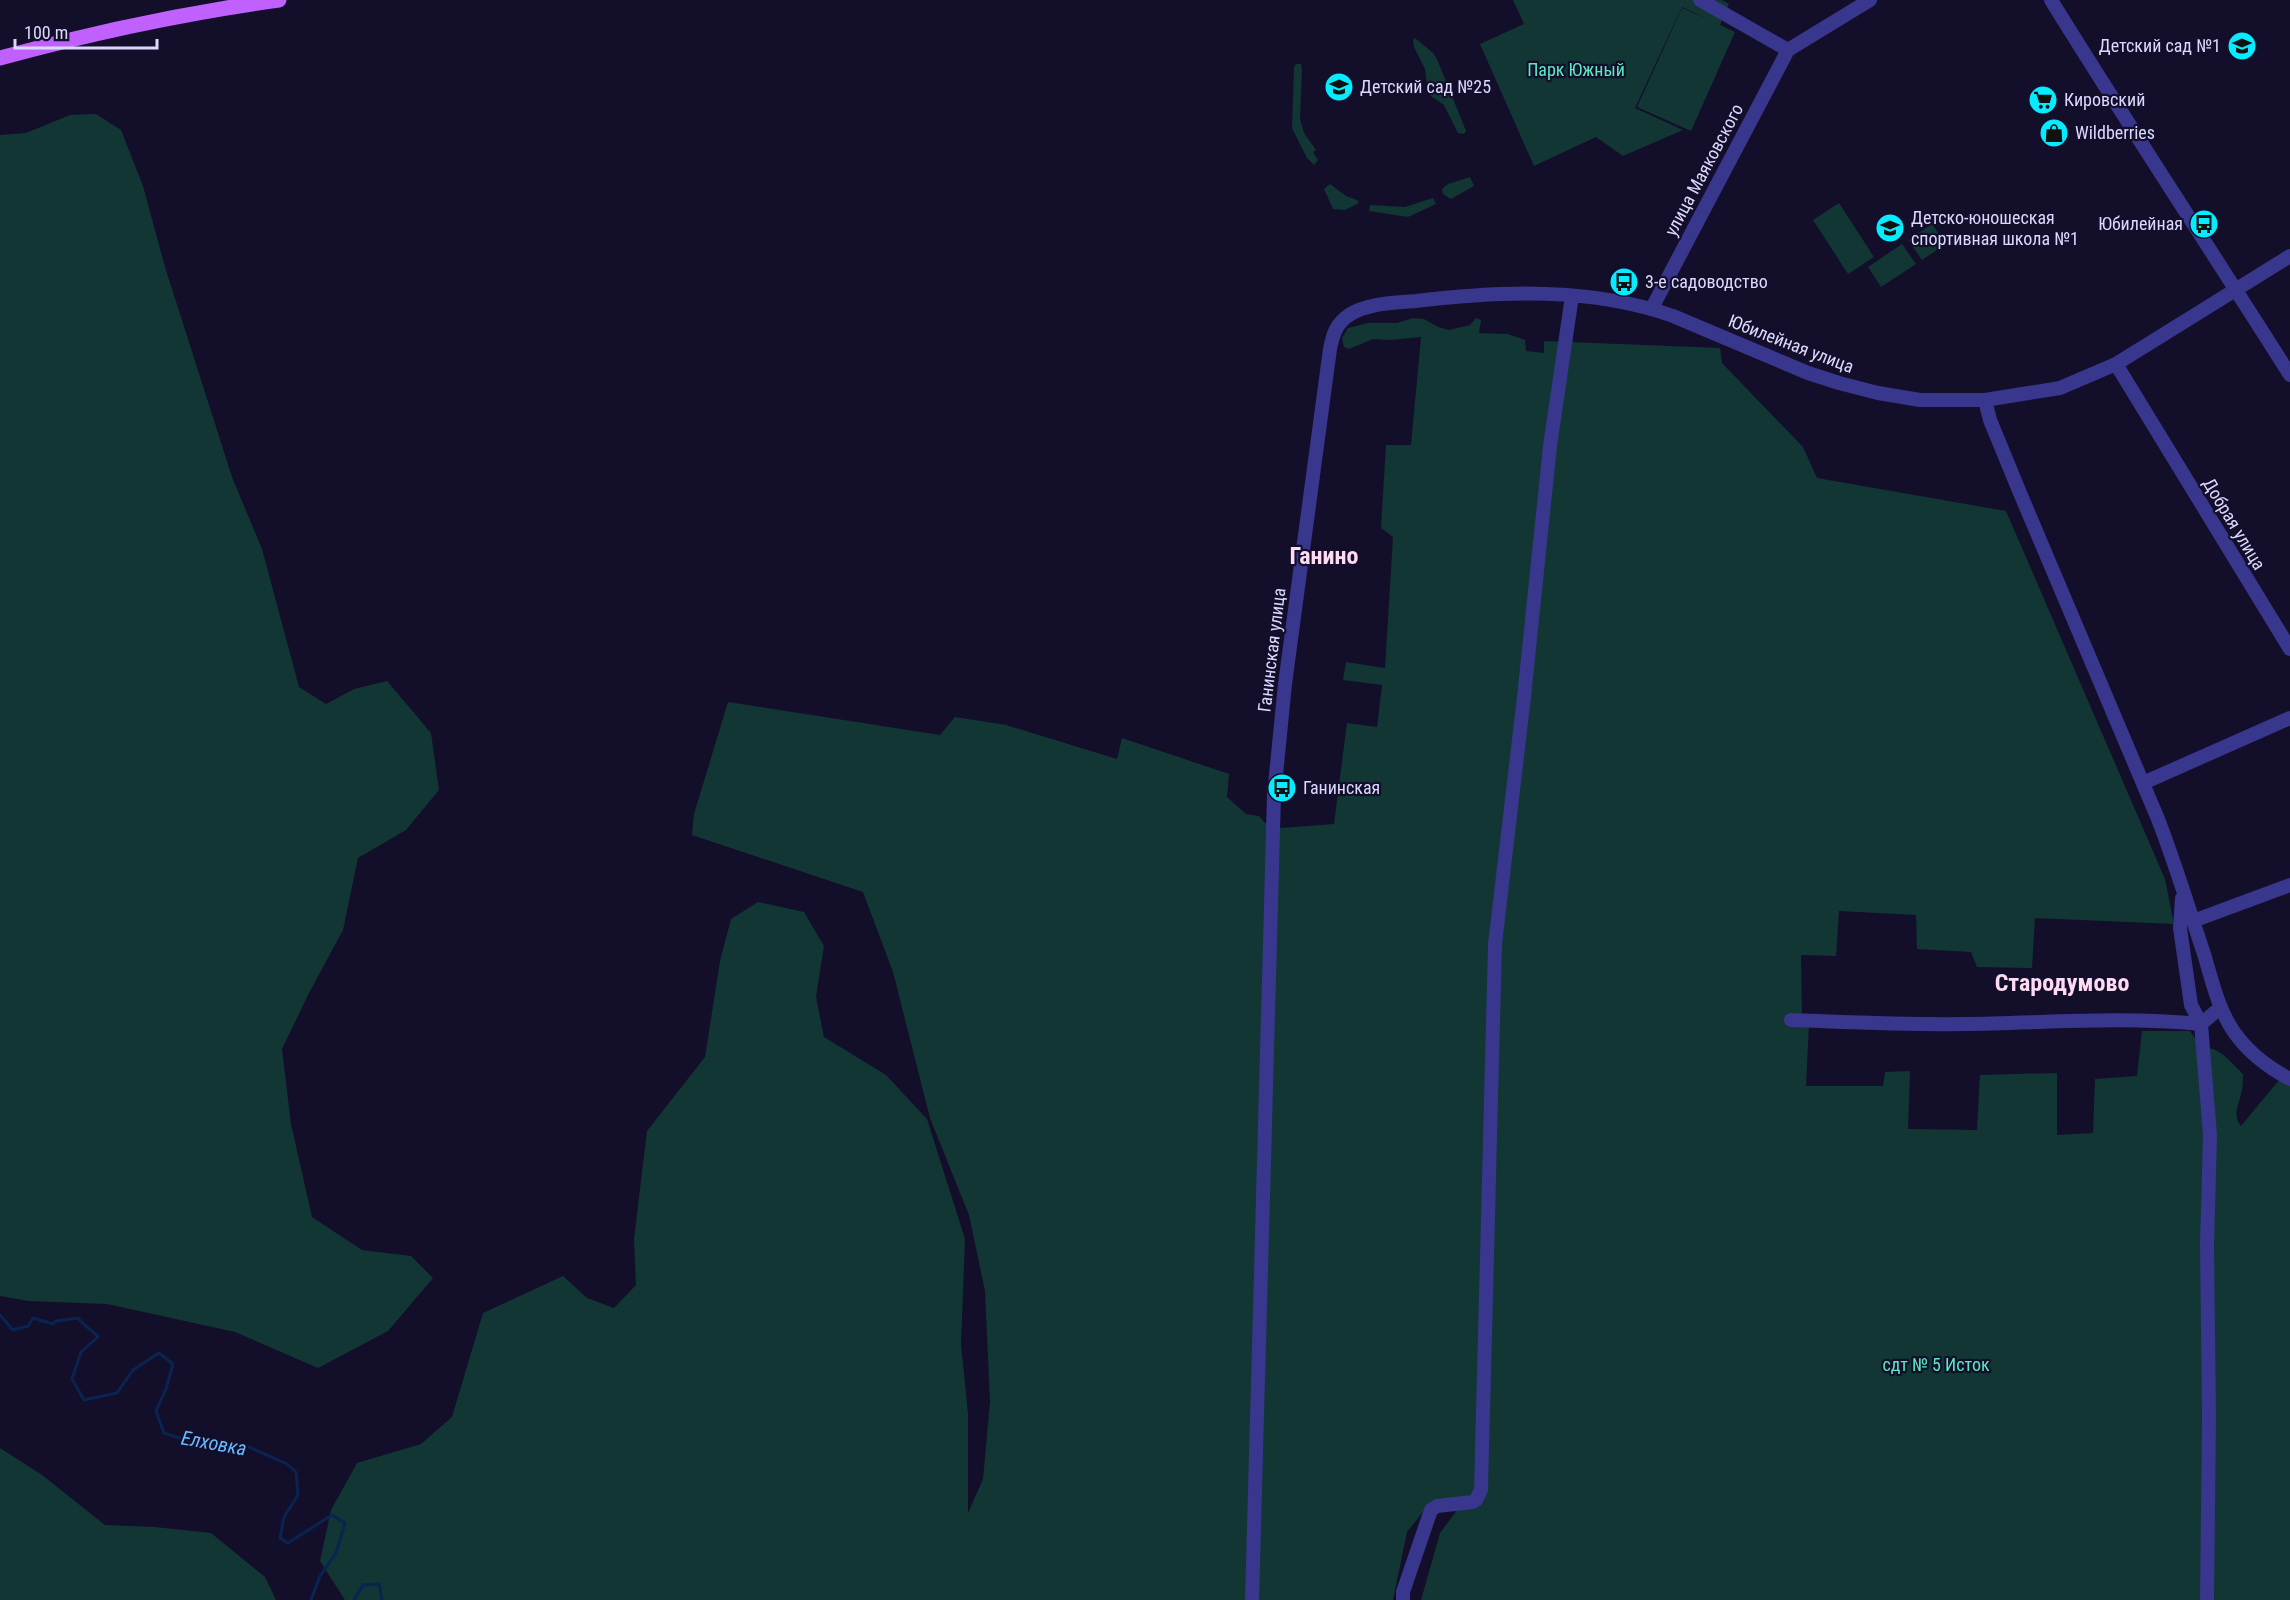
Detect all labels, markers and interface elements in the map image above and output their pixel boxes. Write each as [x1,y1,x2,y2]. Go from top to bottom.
scale bar [15,12,158,50]
text: 100 m [24,22,68,43]
school or university icon: Детский сад №1 [2226,30,2258,62]
place label: Детский сад №1 [2099,35,2221,56]
park label: Парк Южный [1527,59,1625,80]
school or university icon: Детский сад №25 [1323,71,1355,103]
place label: Детский сад №25 [1360,76,1491,97]
supermarket icon: Кировский [2027,84,2059,116]
place label: Кировский [2064,89,2145,110]
street label: улица Маяковского [1660,100,1747,239]
shop icon: Wildberries [2038,117,2070,149]
place label: Wildberries [2075,122,2155,143]
place label: Детско-юношеская спортивная школа №1 [1911,207,2079,249]
bus stop icon: Юбилейная [2188,208,2220,240]
school or university icon: Детско-юношеская спортивная школа №1 [1874,212,1906,244]
place label: Юбилейная [2098,213,2183,234]
bus stop icon: 3-е садоводство [1608,266,1640,298]
place label: 3-е садоводство [1645,271,1768,292]
street label: Юбилейная улица [1726,310,1857,377]
street label: Добрая улица [2199,474,2270,573]
district label: Ганино [1289,542,1359,570]
street label: Ганинская улица [1253,587,1290,713]
bus stop icon: Ганинская [1266,772,1298,804]
place label: Ганинская [1303,777,1380,798]
district label: Стародумово [1995,969,2129,997]
park label: сдт № 5 Исток [1882,1354,1990,1375]
water label: Елховка [179,1425,249,1461]

